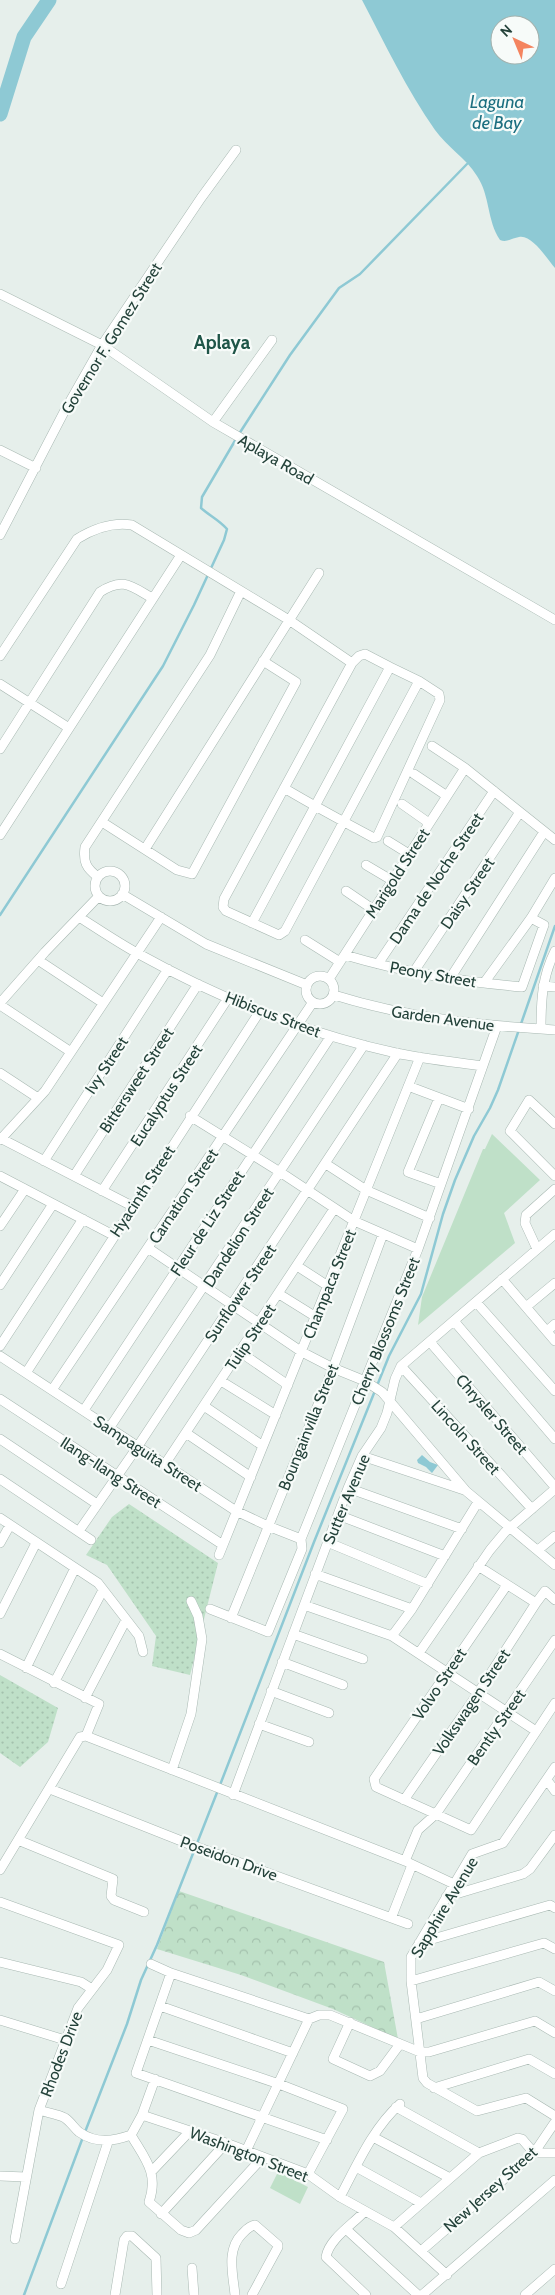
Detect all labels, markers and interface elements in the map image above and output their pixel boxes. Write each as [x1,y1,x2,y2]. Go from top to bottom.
north arrow [490,15,540,65]
text: N [496,21,516,41]
water label: Laguna de Bay [470,91,524,134]
street label: Governor F. Gomez Street [57,259,166,417]
district label: Aplaya [194,331,251,354]
street label: Aplaya Road [235,430,317,489]
street label: Dama de Noche Street [386,809,488,947]
street label: Marigold Street [361,824,434,922]
street label: Daisy Street [437,853,499,933]
street label: Peony Street [388,958,478,992]
street label: Hibiscus Street [223,988,324,1042]
street label: Garden Avenue [390,1002,496,1035]
street label: Bittersweet Street [95,1024,178,1136]
street label: Ivy Street [81,1032,132,1098]
street label: Eucalyptus Street [126,1040,207,1150]
street label: Hyacinth Street [106,1142,179,1241]
street label: Carnation Street [145,1145,222,1247]
street label: Fleur de Liz Street [166,1167,249,1279]
street label: Dandelion Street [199,1183,278,1291]
street label: Champaca Street [299,1226,360,1342]
street label: Sunflower Street [201,1240,280,1346]
street label: Cherry Blossoms Street [347,1254,424,1408]
street label: Tulip Street [221,1300,280,1374]
street label: Boungainvilla Street [274,1361,343,1493]
street label: Chrysler Street [452,1370,532,1459]
street label: Lincoln Street [427,1396,504,1479]
street label: Sampaguita Street [90,1411,206,1496]
street label: Ilang-Ilang Street [57,1433,165,1512]
street label: Sutter Avenue [319,1451,374,1547]
street label: Volvo Street [408,1644,471,1724]
street label: Volkswagen Street [429,1645,514,1759]
street label: Bently Street [463,1685,530,1769]
street label: Poseidon Drive [178,1832,280,1885]
street label: Sapphire Avenue [407,1853,482,1961]
street label: Rhodes Drive [36,2009,87,2100]
street label: Washington Street [187,2123,311,2186]
street label: New Jersey Street [440,2142,541,2236]

